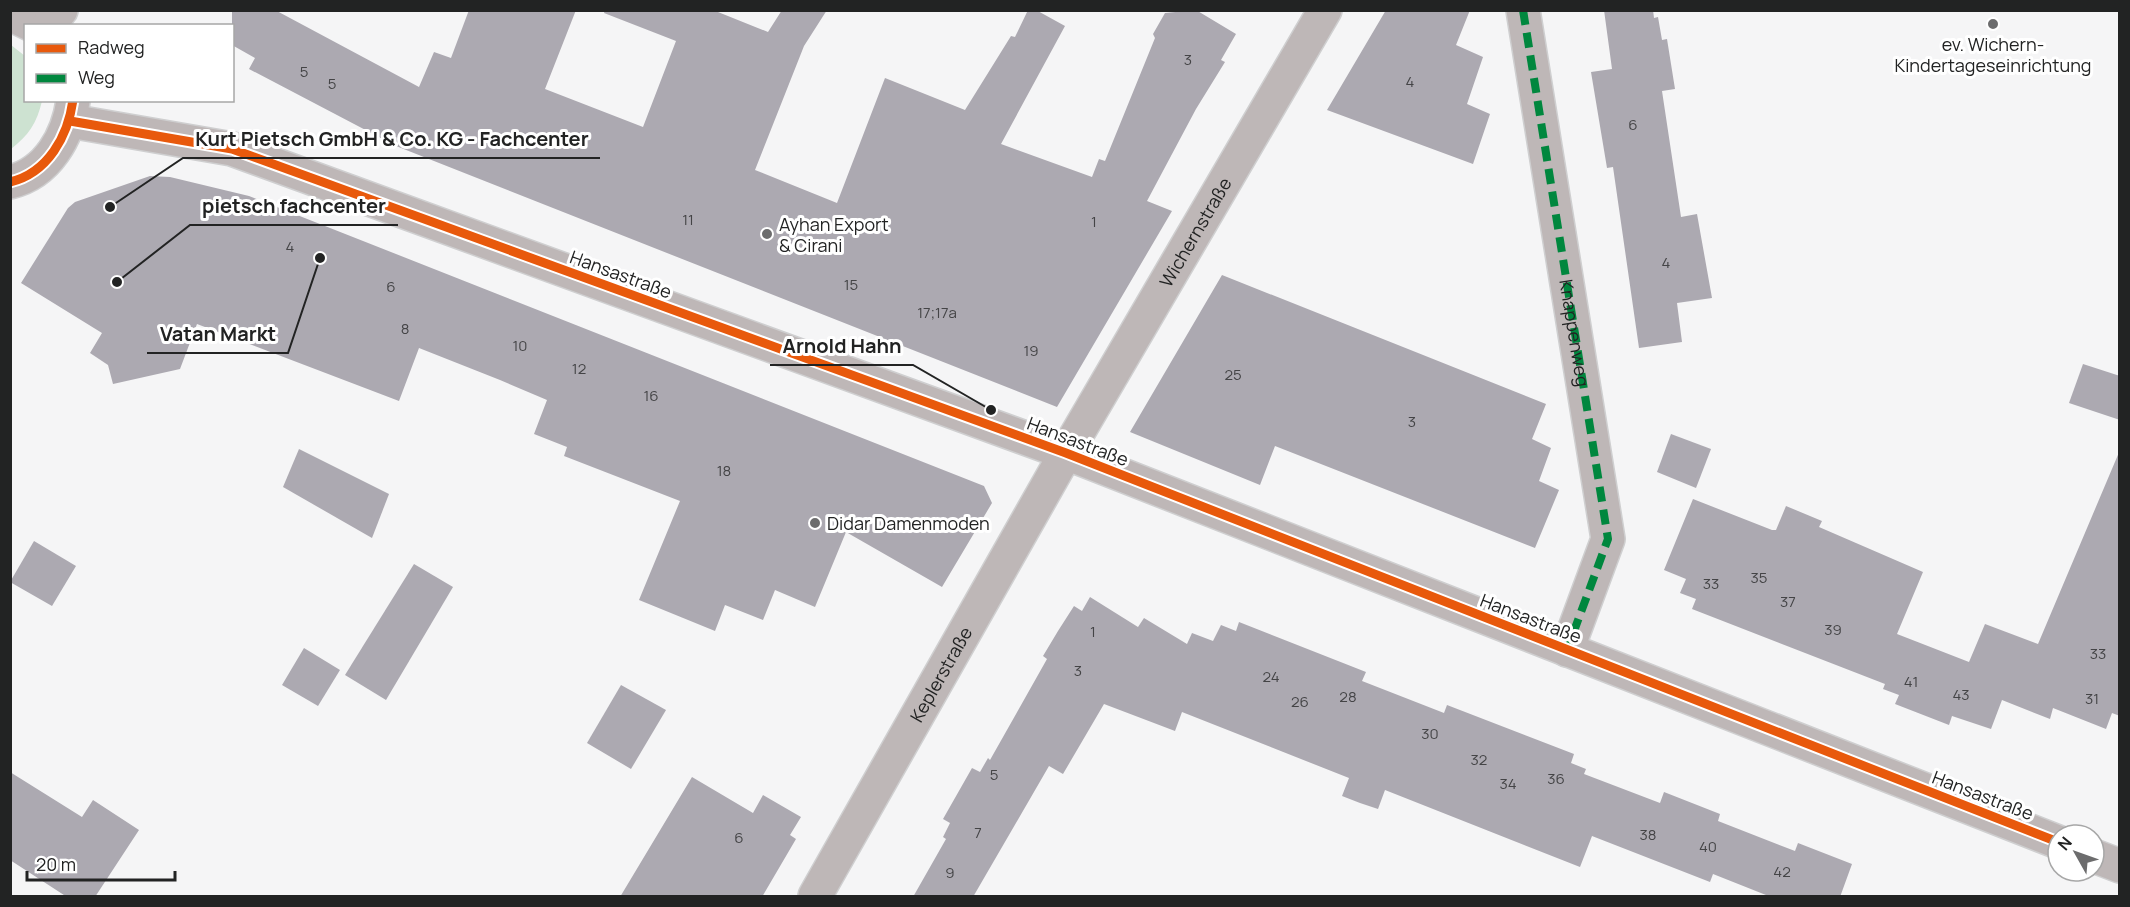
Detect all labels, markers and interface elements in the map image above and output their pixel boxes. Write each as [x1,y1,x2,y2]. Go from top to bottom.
marker: ev. Wichern- Kindertageseinrichtung [1986,17,2000,31]
legend [24,24,234,102]
place label: ev. Wichern- Kindertageseinrichtung [1894,32,2092,77]
text: Radweg [78,35,145,59]
house number: 3 [1184,49,1192,70]
house number: 5 [300,61,308,82]
text: Weg [78,65,115,89]
house number: 4 [1406,71,1415,92]
house number: 5 [328,73,336,94]
house number: 6 [1628,114,1638,135]
callout: Kurt Pietsch GmbH & Co. KG - Fachcenter [183,120,600,158]
text: Kurt Pietsch GmbH & Co. KG - Fachcenter [195,125,589,152]
street label: Wichernstraße [1154,173,1237,291]
callout: pietsch fachcenter [190,187,398,225]
text: pietsch fachcenter [202,192,386,219]
house number: 11 [682,209,694,230]
house number: 1 [1091,211,1097,232]
place label: Ayhan Export & Cirani [779,212,889,257]
marker: Ayhan Export & Cirani [760,227,774,241]
house number: 4 [286,236,295,257]
street label: Hansastraße [567,245,675,303]
house number: 4 [1662,252,1671,273]
house number: 15 [844,274,858,295]
house number: 6 [386,276,396,297]
street label: Knappenweg [1554,277,1595,388]
house number: 17;17a [917,302,957,323]
callout: Vatan Markt [147,315,288,353]
house number: 8 [401,318,409,339]
text: Vatan Markt [160,320,276,347]
callout: Arnold Hahn [770,327,913,365]
text: Arnold Hahn [782,332,902,359]
house number: 10 [513,335,528,356]
house number: 19 [1023,340,1039,361]
house number: 12 [572,358,586,379]
house number: 25 [1224,364,1242,385]
house number: 16 [643,385,659,406]
street label: Hansastraße [1024,411,1132,471]
house number: 3 [1408,411,1416,432]
house number: 18 [717,460,731,481]
place label: Didar Damenmoden [827,511,990,535]
marker: Didar Damenmoden [808,516,822,530]
house number: 35 [1751,567,1767,588]
house number: 33 [1703,573,1719,594]
street label: Hansastraße [1477,588,1585,648]
house number: 37 [1780,591,1796,612]
house number: 39 [1824,619,1842,640]
house number: 1 [1090,621,1096,642]
street label: Keplerstraße [904,622,977,726]
house number: 33 [2090,643,2106,664]
house number: 3 [1074,660,1082,681]
house number: 24 [1262,666,1280,687]
house number: 41 [1904,671,1918,692]
house number: 43 [1952,684,1970,705]
house number: 28 [1339,686,1357,707]
house number: 31 [2085,688,2099,709]
house number: 26 [1291,691,1309,712]
house number: 30 [1421,723,1439,744]
house number: 32 [1471,749,1487,770]
house number: 5 [990,764,998,785]
street label: Hansastraße [1929,765,2037,825]
house number: 36 [1547,768,1565,789]
house number: 34 [1499,773,1517,794]
house number: 7 [974,822,982,843]
north arrow [2046,823,2106,883]
house number: 38 [1639,824,1657,845]
house number: 6 [734,827,744,848]
text: N [2052,832,2077,855]
house number: 40 [1699,836,1717,857]
scale bar [27,844,176,882]
text: 20 m [36,852,76,876]
house number: 42 [1773,861,1791,882]
house number: 9 [945,862,955,883]

